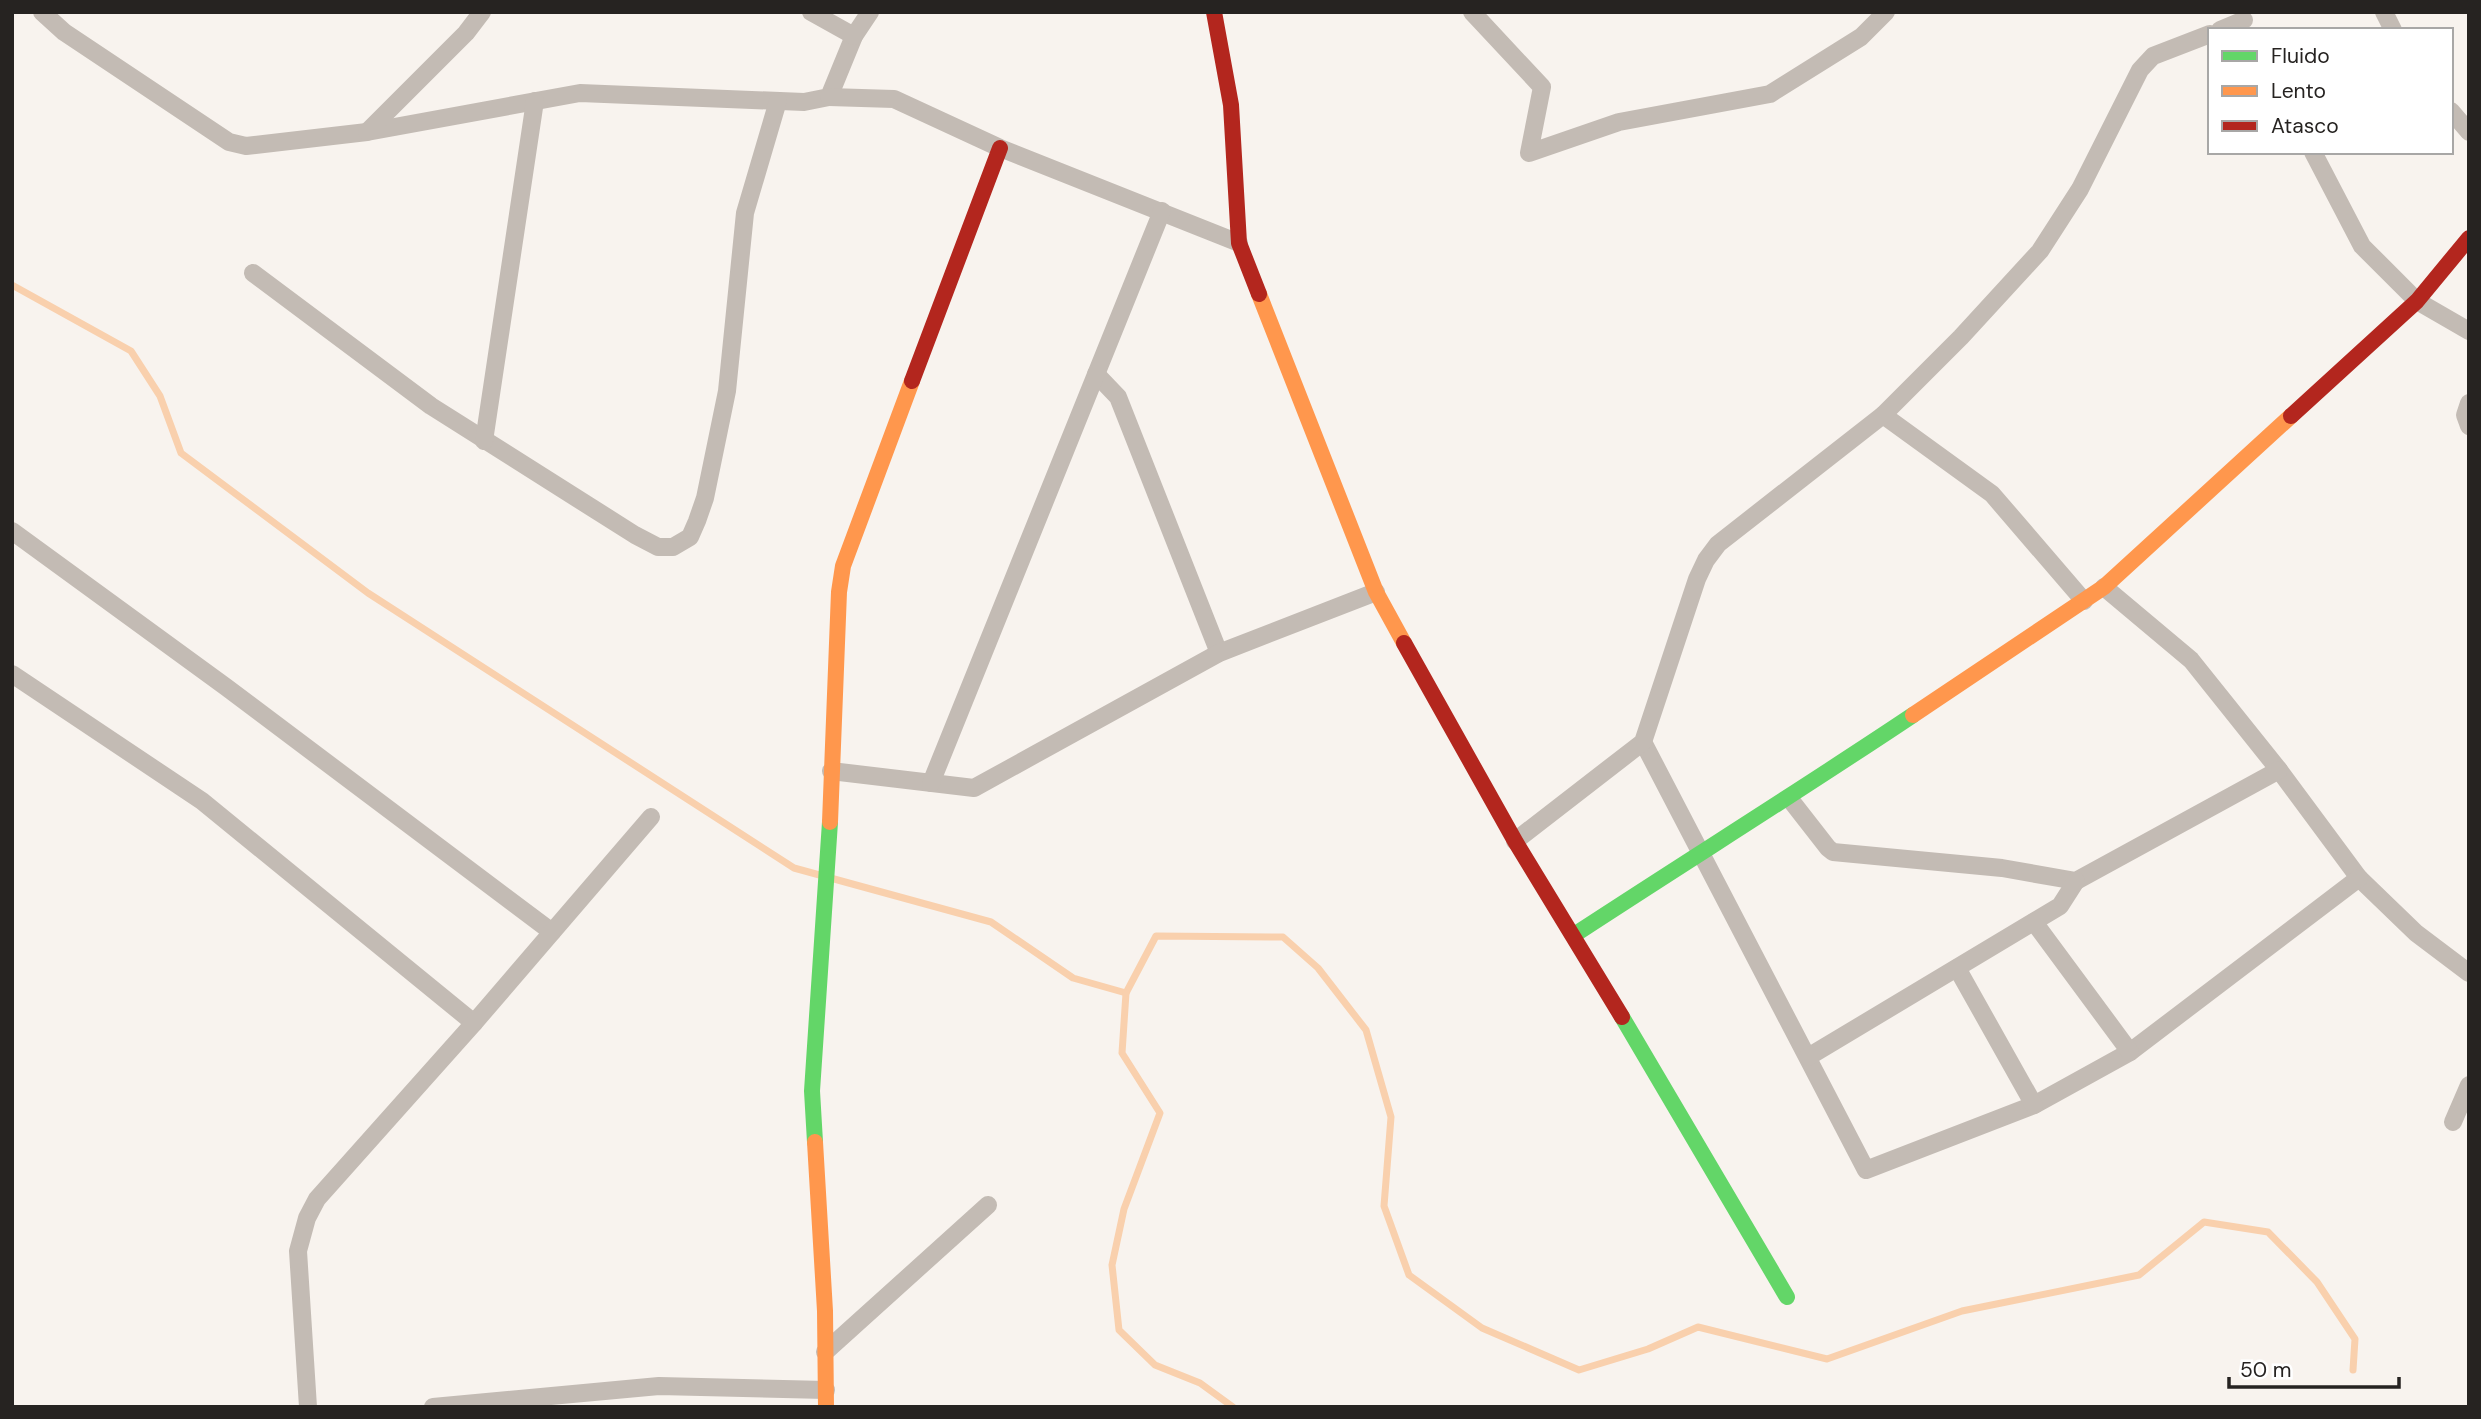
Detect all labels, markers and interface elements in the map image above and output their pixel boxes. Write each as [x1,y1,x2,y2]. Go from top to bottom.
legend [2208,28,2453,154]
text: Fluido [2271,42,2330,70]
text: Lento [2271,77,2326,105]
text: Atasco [2271,112,2339,140]
scale bar [2229,1346,2399,1390]
text: 50 m [2240,1356,2291,1384]

